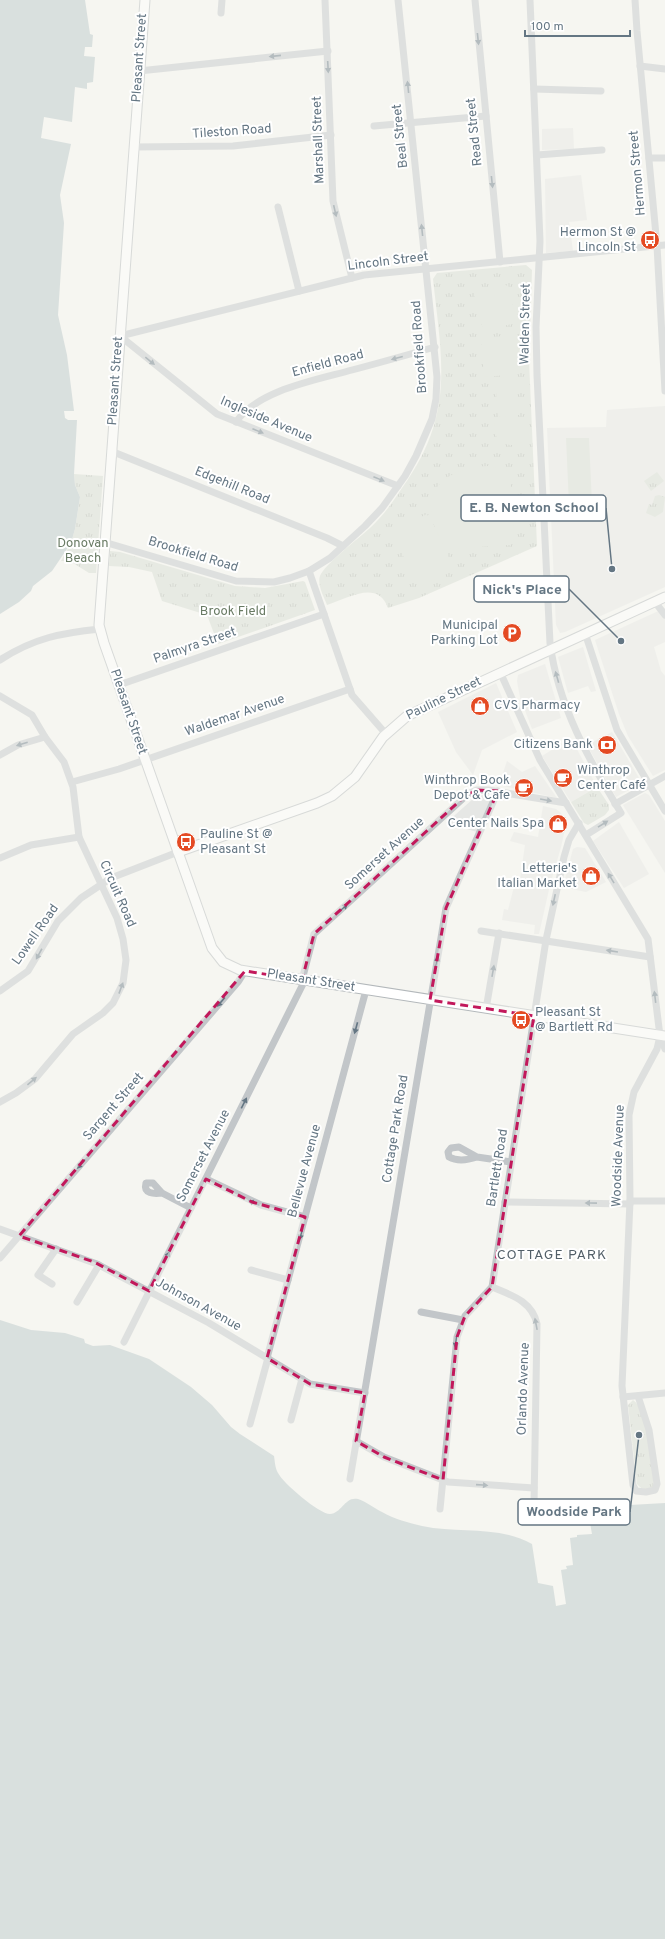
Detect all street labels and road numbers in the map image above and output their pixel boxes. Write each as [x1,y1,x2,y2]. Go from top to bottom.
street label: Pleasant Street [129,13,151,103]
street label: Marshall Street [309,96,329,184]
street label: Read Street [463,97,487,167]
street label: Beal Street [390,103,412,169]
street label: Tileston Road [192,121,272,143]
street label: Hermon Street [626,129,650,216]
street label: Lincoln Street [347,249,430,275]
street label: Walden Street [517,283,535,365]
street label: Brookfield Road [409,300,431,394]
street label: Pleasant Street [105,336,127,426]
street label: Enfield Road [290,347,366,381]
street label: Ingleside Avenue [218,393,314,447]
street label: Edgehill Road [192,464,272,508]
street label: Brookfield Road [146,534,240,576]
street label: Palmyra Street [151,624,239,668]
street label: Pleasant Street [106,667,150,757]
street label: Pauline Street [404,674,484,724]
street label: Waldemar Avenue [183,691,287,741]
street label: Somerset Avenue [342,814,428,894]
street label: Circuit Road [95,858,139,930]
street label: Lowell Road [9,902,63,968]
street label: Pleasant Street [266,966,356,996]
street label: Sargent Street [80,1070,148,1144]
street label: Cottage Park Road [380,1074,412,1184]
street label: Woodside Avenue [609,1104,629,1208]
street label: Somerset Avenue [174,1107,234,1205]
street label: Bellevue Avenue [285,1123,325,1219]
street label: Bartlett Road [484,1128,512,1208]
street label: Johnson Avenue [152,1275,244,1335]
street label: Orlando Avenue [514,1342,534,1436]

